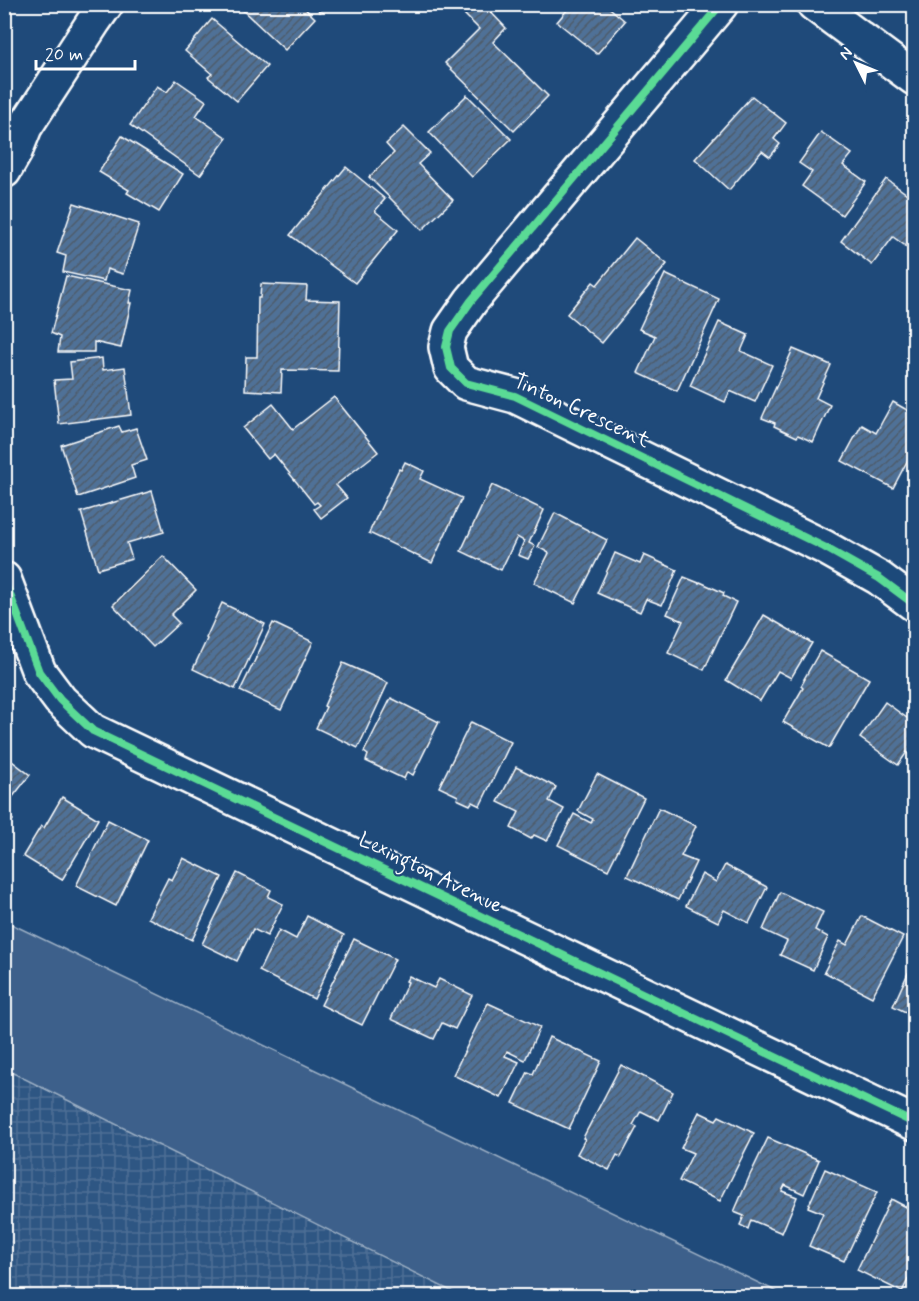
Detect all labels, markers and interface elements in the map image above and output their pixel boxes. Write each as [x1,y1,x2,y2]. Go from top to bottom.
scale bar [36,33,135,71]
north arrow [826,33,886,93]
text: 20 m [45,43,83,67]
text: N [835,43,857,65]
street label: Tinton Crescent [509,367,655,455]
street label: Lexington Avenue [353,826,507,922]

